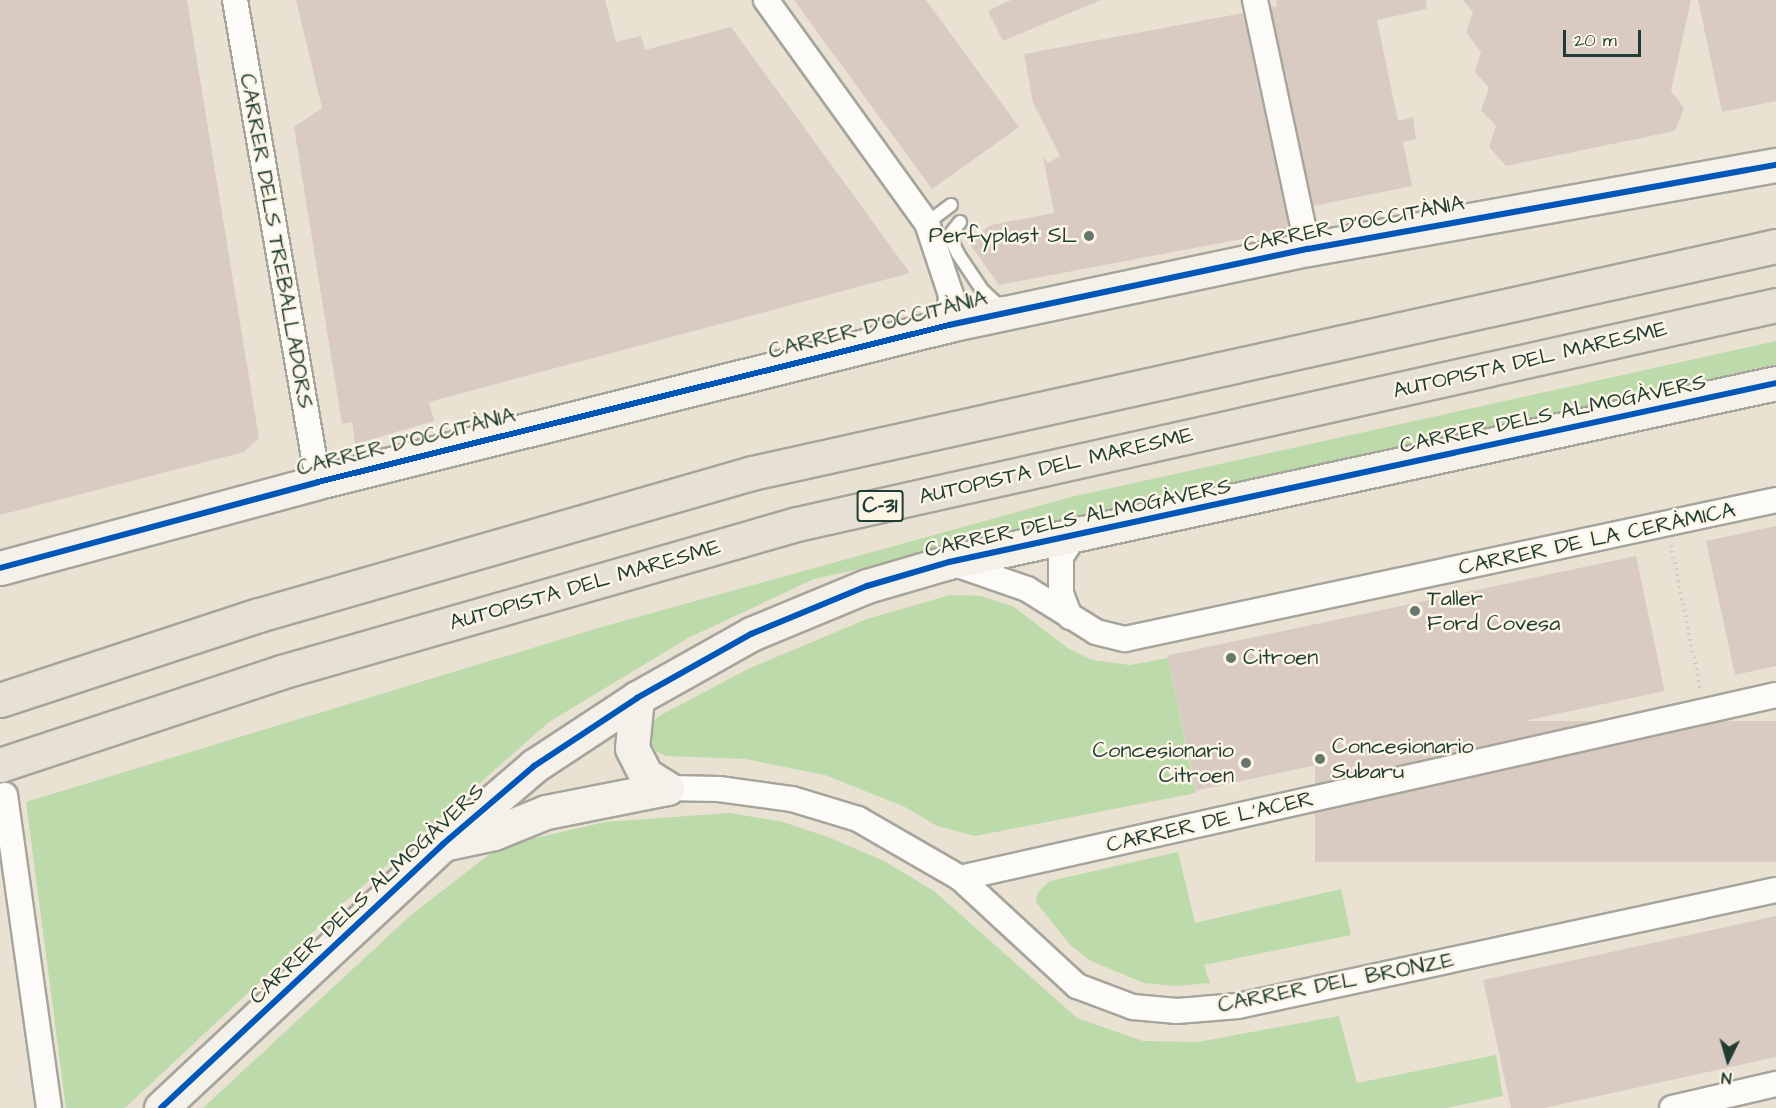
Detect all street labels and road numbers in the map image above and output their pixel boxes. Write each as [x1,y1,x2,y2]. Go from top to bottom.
street label: CARRER DELS TREBALLADORS [234,72,318,410]
street label: CARRER D'OCCITÀNIA [1241,190,1467,258]
street label: CARRER D'OCCITÀNIA [766,285,990,365]
street label: AUTOPISTA DEL MARESME [1390,316,1670,404]
street label: CARRER DELS ALMOGÀVERS [1398,369,1708,459]
street label: CARRER D'OCCITÀNIA [294,402,518,482]
street label: AUTOPISTA DEL MARESME [916,422,1196,510]
street label: CARRER DELS ALMOGÀVERS [923,473,1233,563]
road number: C-31 [856,488,904,524]
street label: CARRER DE LA CERÀMICA [1456,497,1738,581]
street label: AUTOPISTA DEL MARESME [446,534,724,636]
street label: CARRER DELS ALMOGÀVERS [244,778,490,1010]
street label: CARRER DE L'ACER [1104,785,1316,859]
street label: CARRER DEL BRONZE [1216,947,1456,1019]

